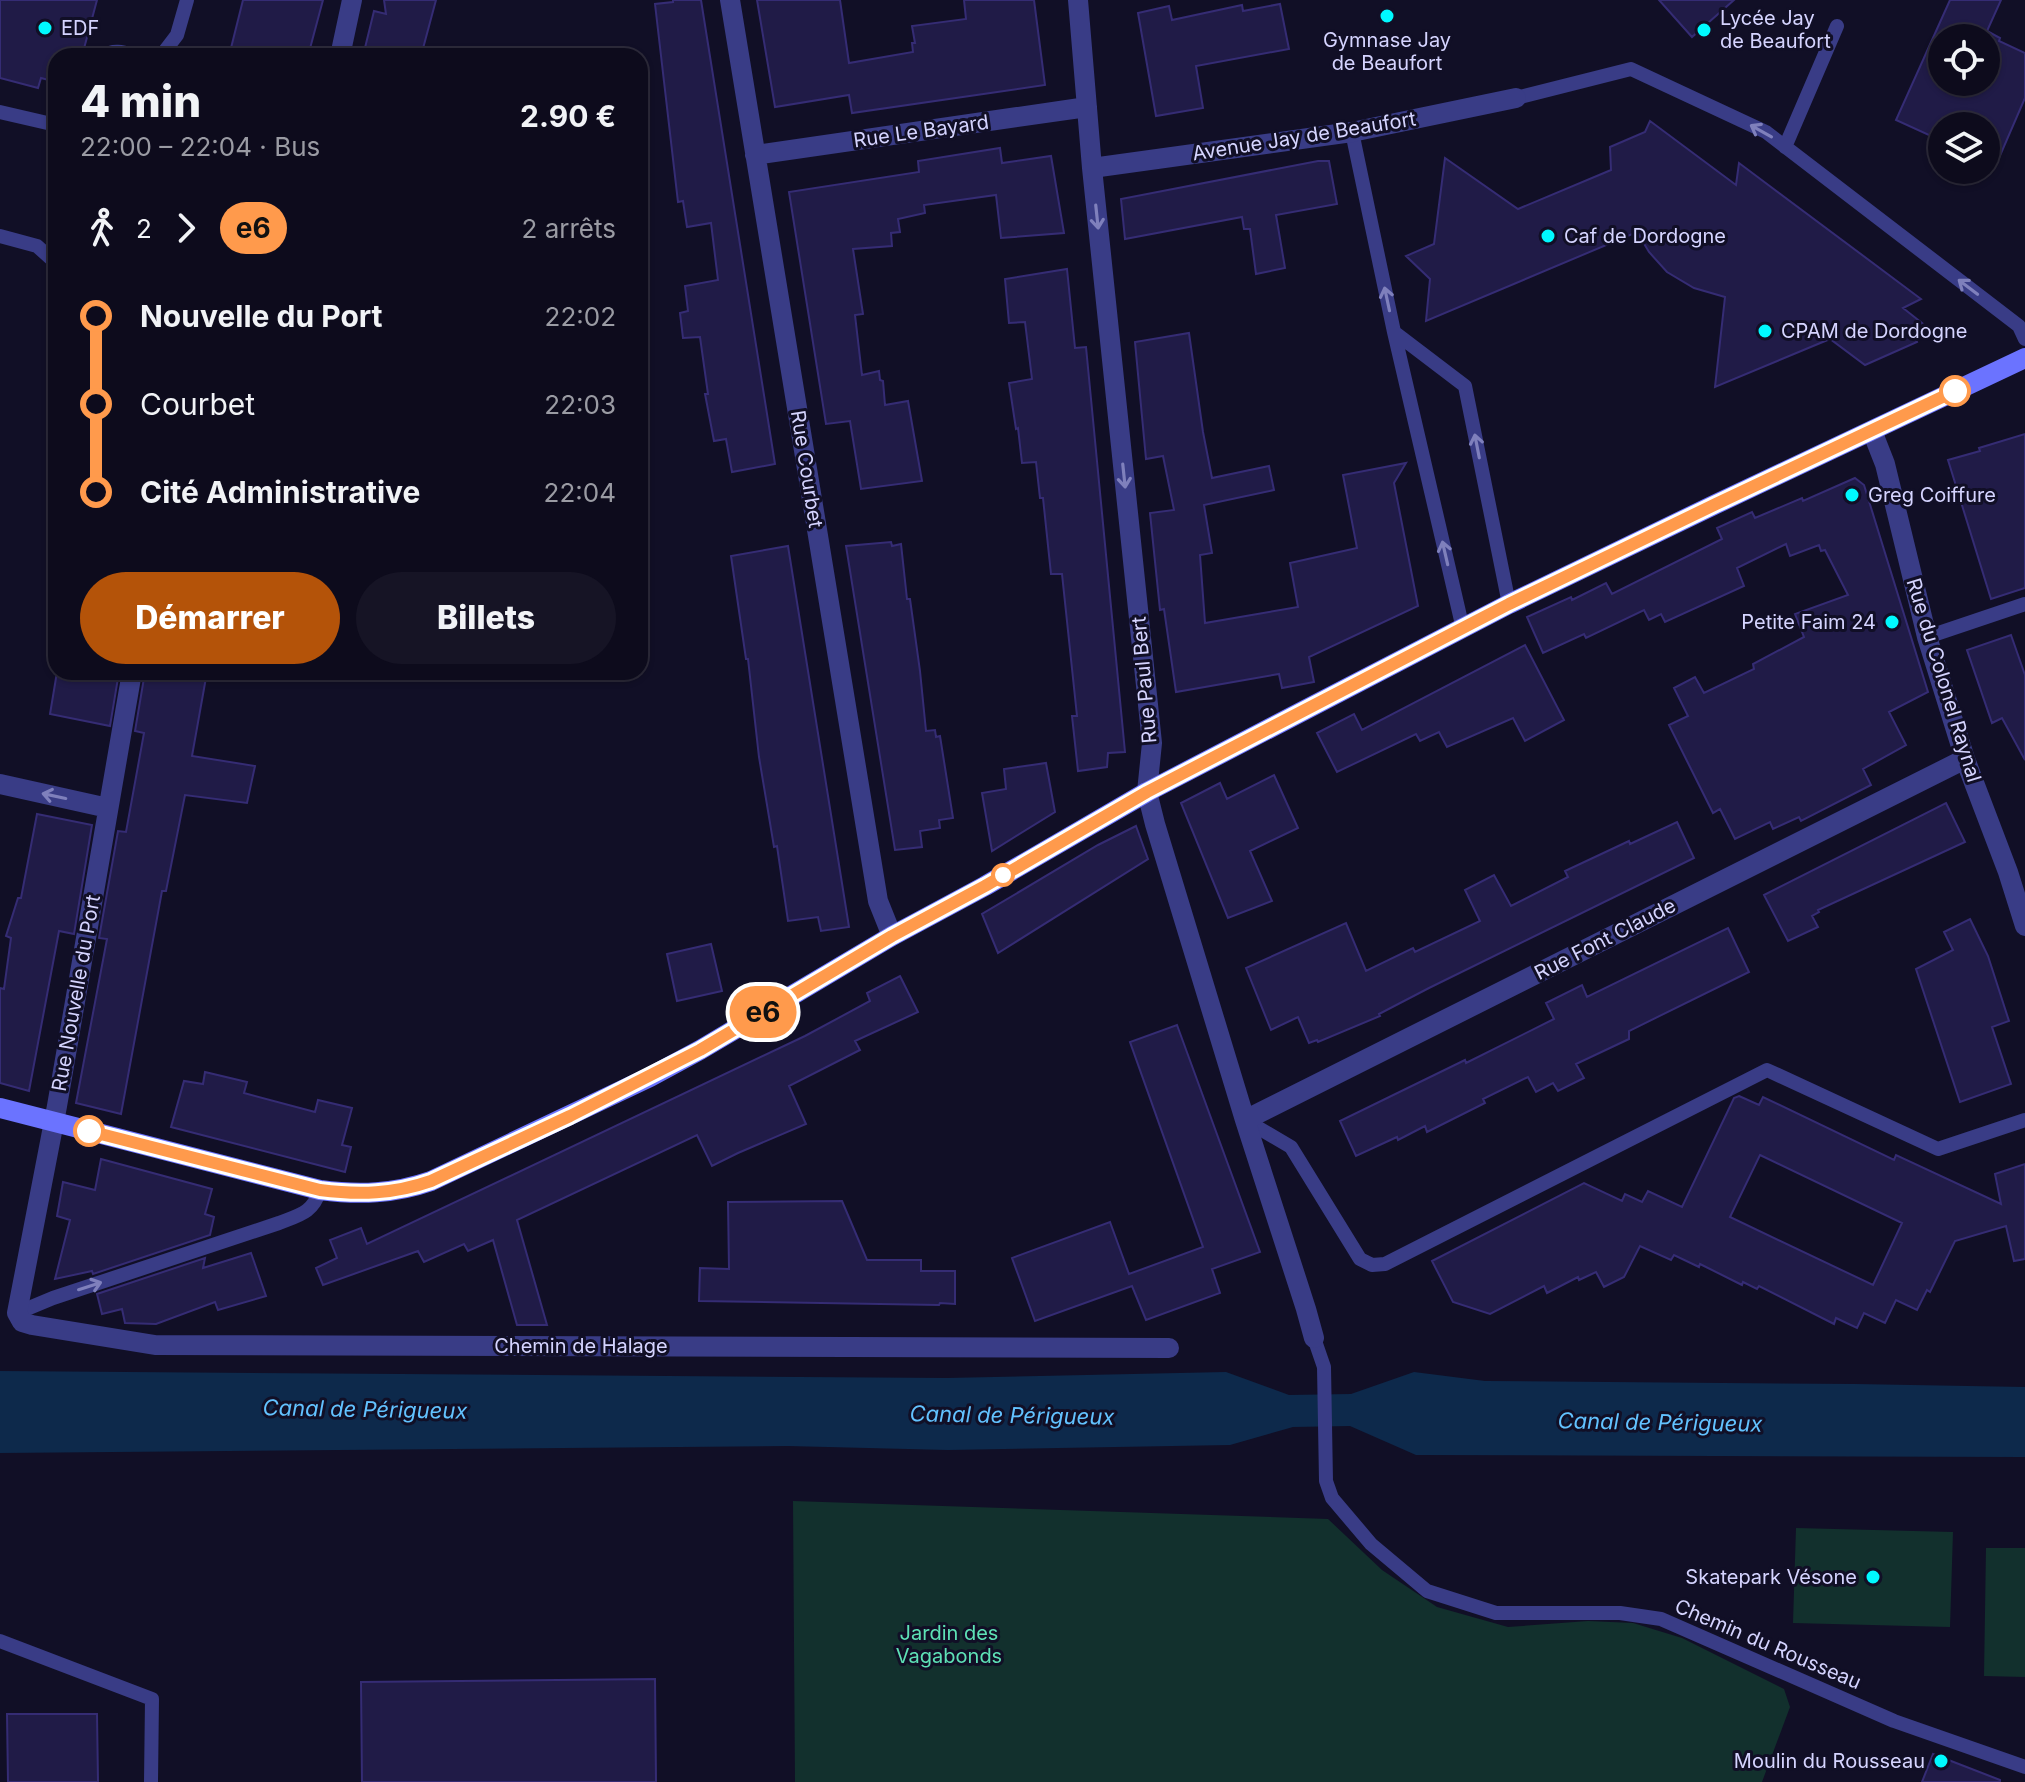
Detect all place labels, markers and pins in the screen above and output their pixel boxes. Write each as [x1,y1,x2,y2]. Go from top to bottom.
place label: Lycée Jay de Beaufort [1720,6,1831,53]
marker: Gymnase Jay de Beaufort [1378,7,1396,25]
place label: EDF [61,16,99,40]
marker: EDF [36,19,54,37]
marker: Lycée Jay de Beaufort [1695,21,1713,39]
place label: Gymnase Jay de Beaufort [1323,28,1451,75]
place label: Caf de Dordogne [1564,224,1726,248]
marker: Caf de Dordogne [1539,227,1557,245]
place label: CPAM de Dordogne [1781,319,1968,343]
marker: CPAM de Dordogne [1756,322,1774,340]
unlabelled marker [1940,376,1970,406]
place label: Greg Coiffure [1868,483,1996,507]
marker: Greg Coiffure [1843,486,1861,504]
place label: Petite Faim 24 [1741,610,1876,634]
marker: Petite Faim 24 [1883,613,1901,631]
unlabelled marker [992,864,1014,886]
unlabelled marker [74,1116,104,1146]
place label: Skatepark Vésone [1685,1565,1857,1589]
marker: Skatepark Vésone [1864,1568,1882,1586]
place label: Moulin du Rousseau [1734,1749,1925,1773]
marker: Moulin du Rousseau [1932,1752,1950,1770]

